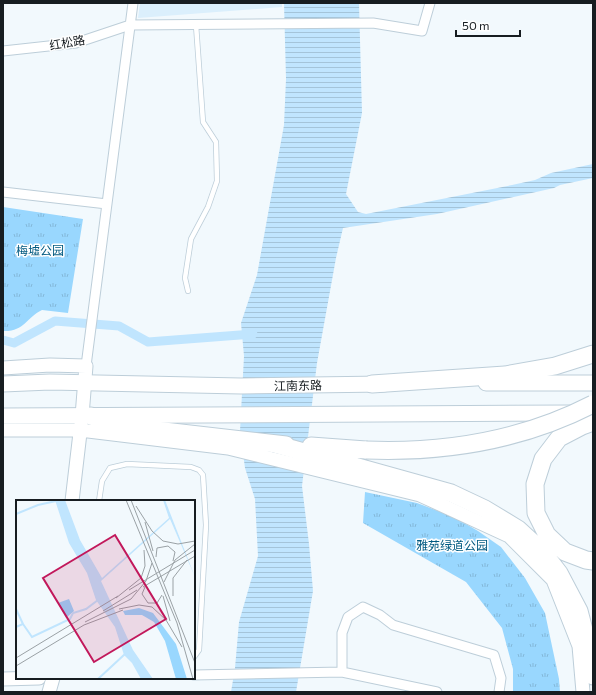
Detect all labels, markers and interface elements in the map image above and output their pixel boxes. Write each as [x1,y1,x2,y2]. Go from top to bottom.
scale bar [456,12,520,38]
text: 50 m [462,18,490,32]
street label: 红松路 [48,32,86,52]
park label: 梅墟公园 [16,243,64,257]
street label: 江南东路 [274,378,322,392]
inset map [16,500,195,679]
park label: 雅苑绿道公园 [416,538,488,552]

